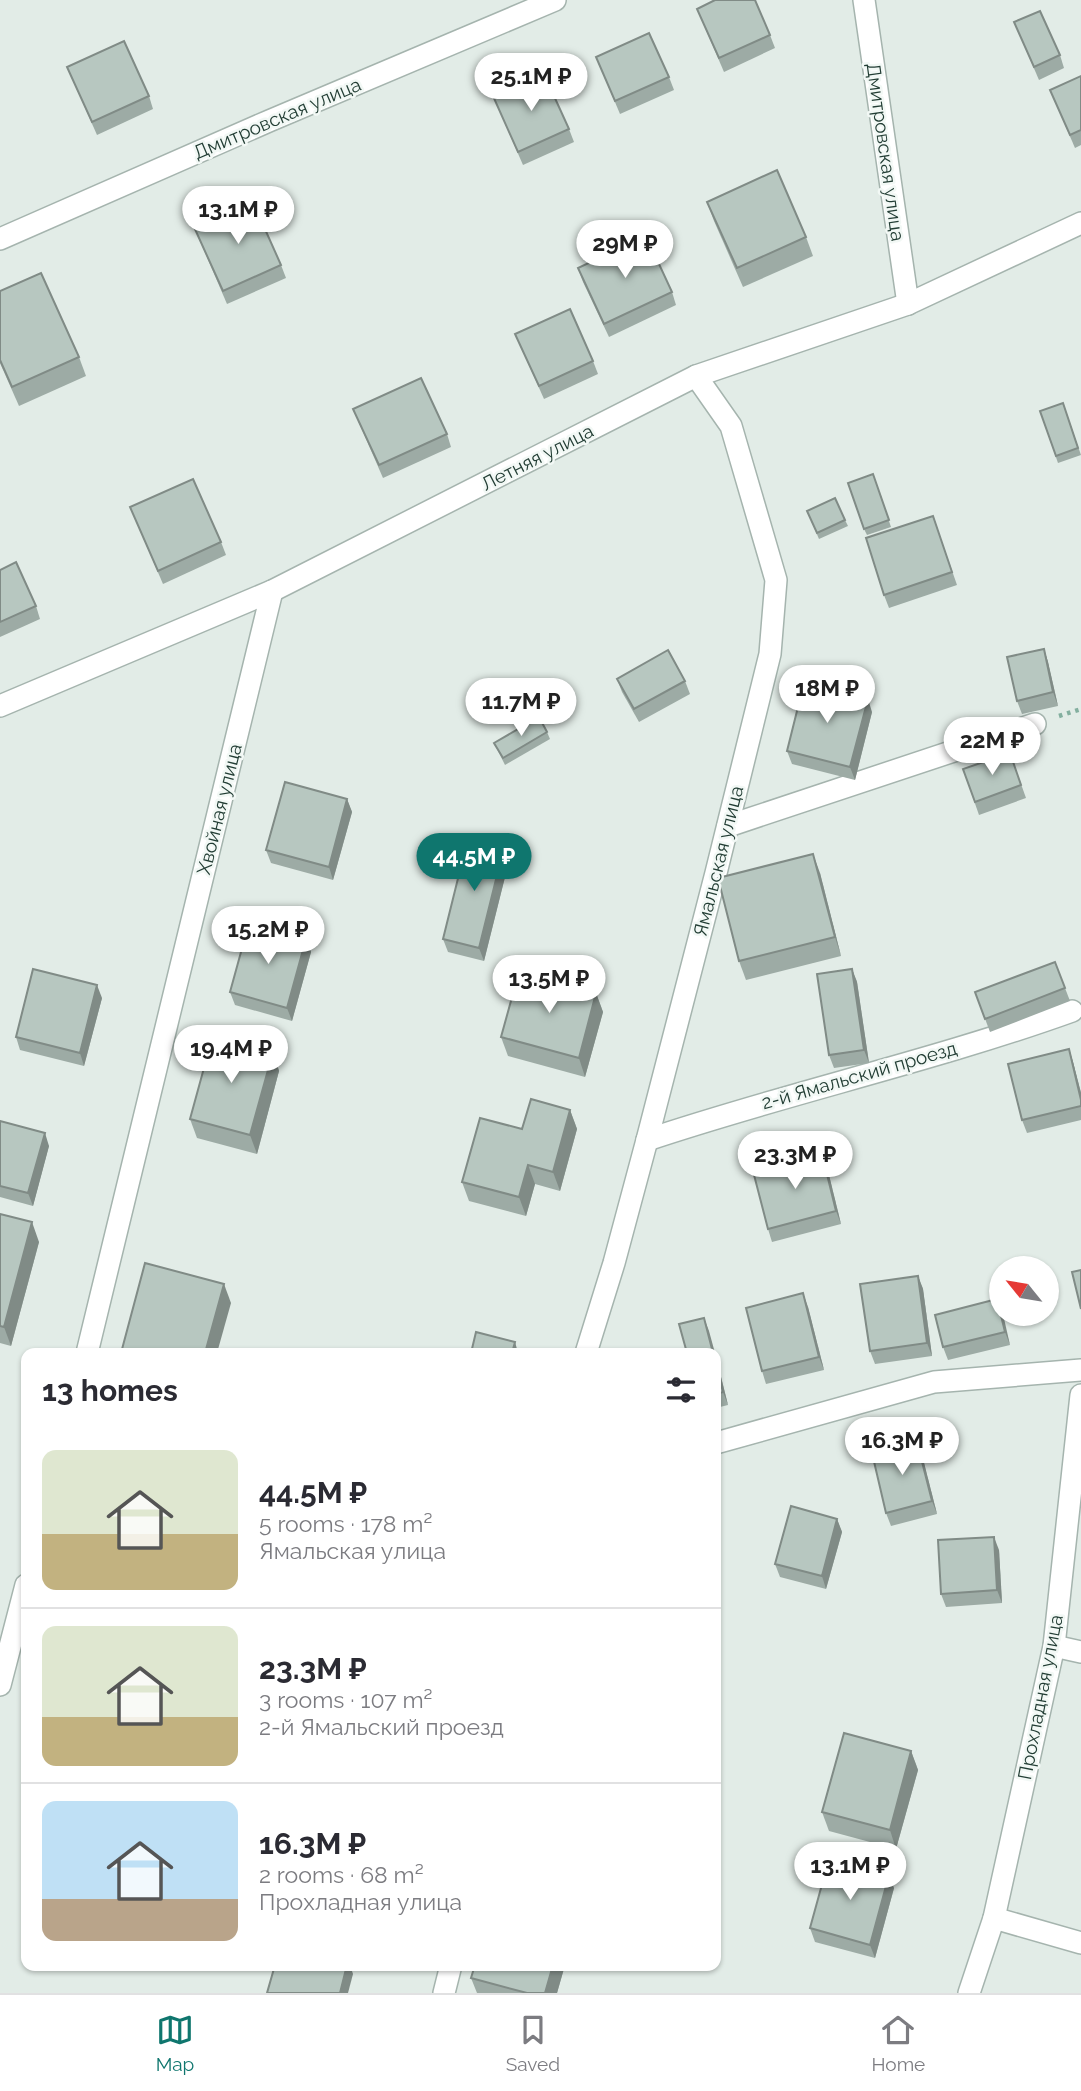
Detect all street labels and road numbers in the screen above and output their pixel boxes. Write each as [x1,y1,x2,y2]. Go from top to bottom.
street label: Дмитровская улица [863,62,909,242]
street label: Дмитровская улица [190,73,364,163]
street label: Летняя улица [477,419,597,495]
street label: Хвойная улица [192,741,246,877]
street label: Ямальская улица [689,783,747,939]
street label: 2-й Ямальский проезд [759,1037,959,1113]
street label: Прохладная улица [1013,1613,1067,1781]

